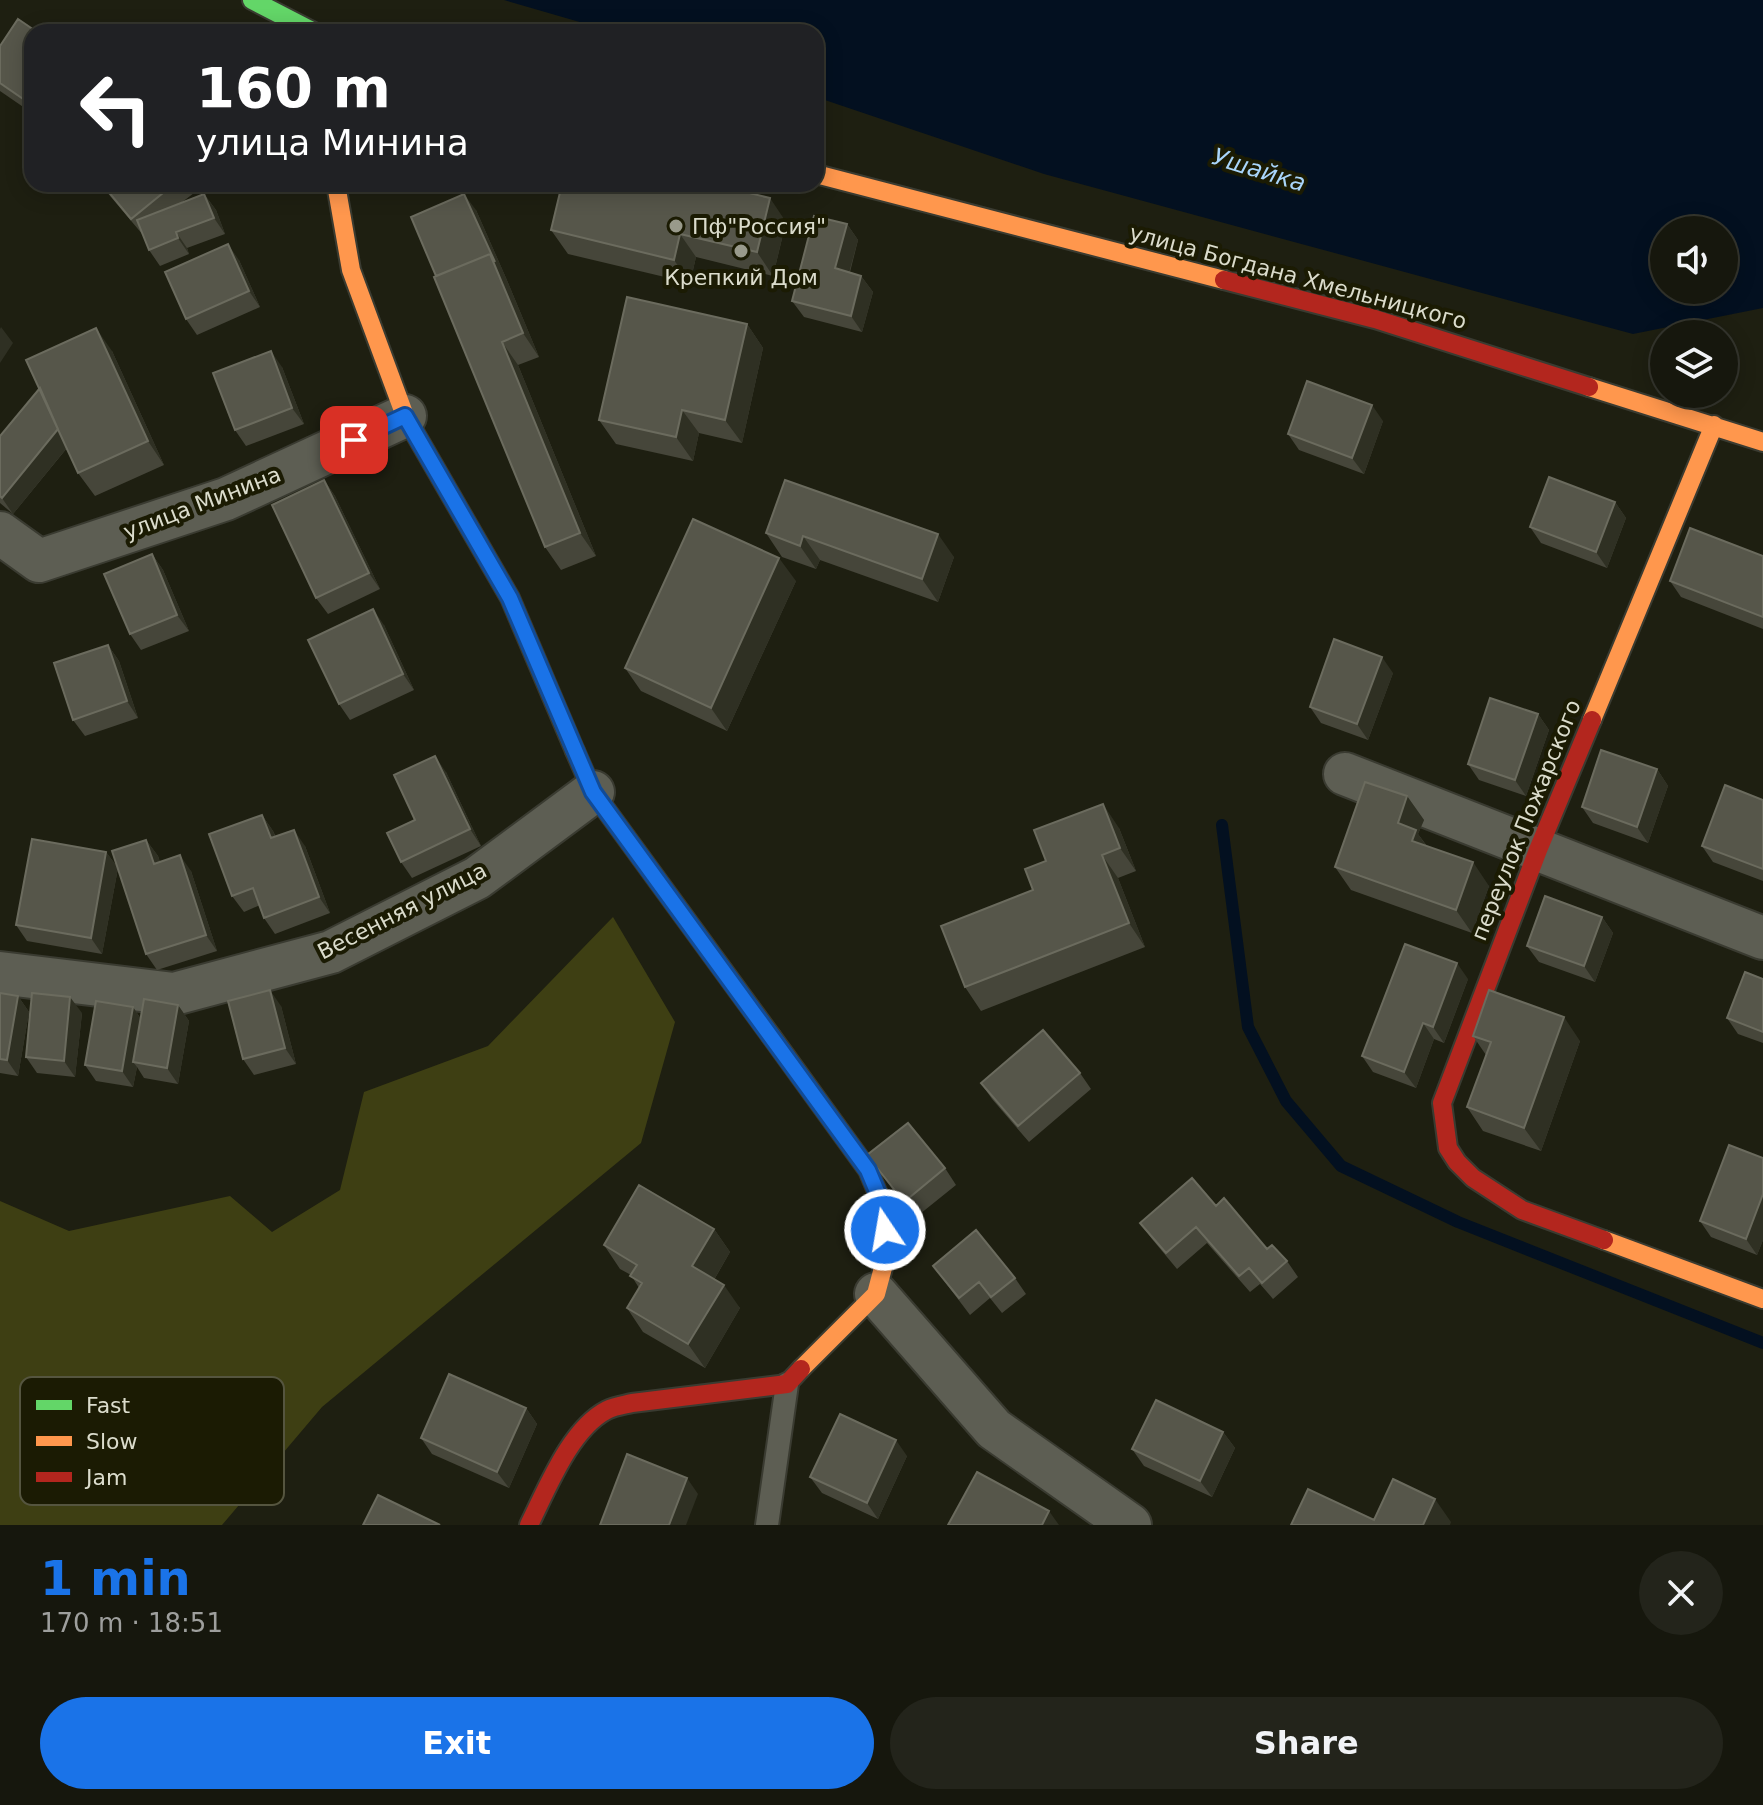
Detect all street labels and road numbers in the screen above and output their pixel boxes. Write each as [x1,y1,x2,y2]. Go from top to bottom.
street label: улица Богдана Хмельницкого [1127,220,1469,334]
street label: улица Минина [120,461,284,545]
street label: переулок Пожарского [1466,696,1586,944]
street label: Весенняя улица [313,858,491,964]

